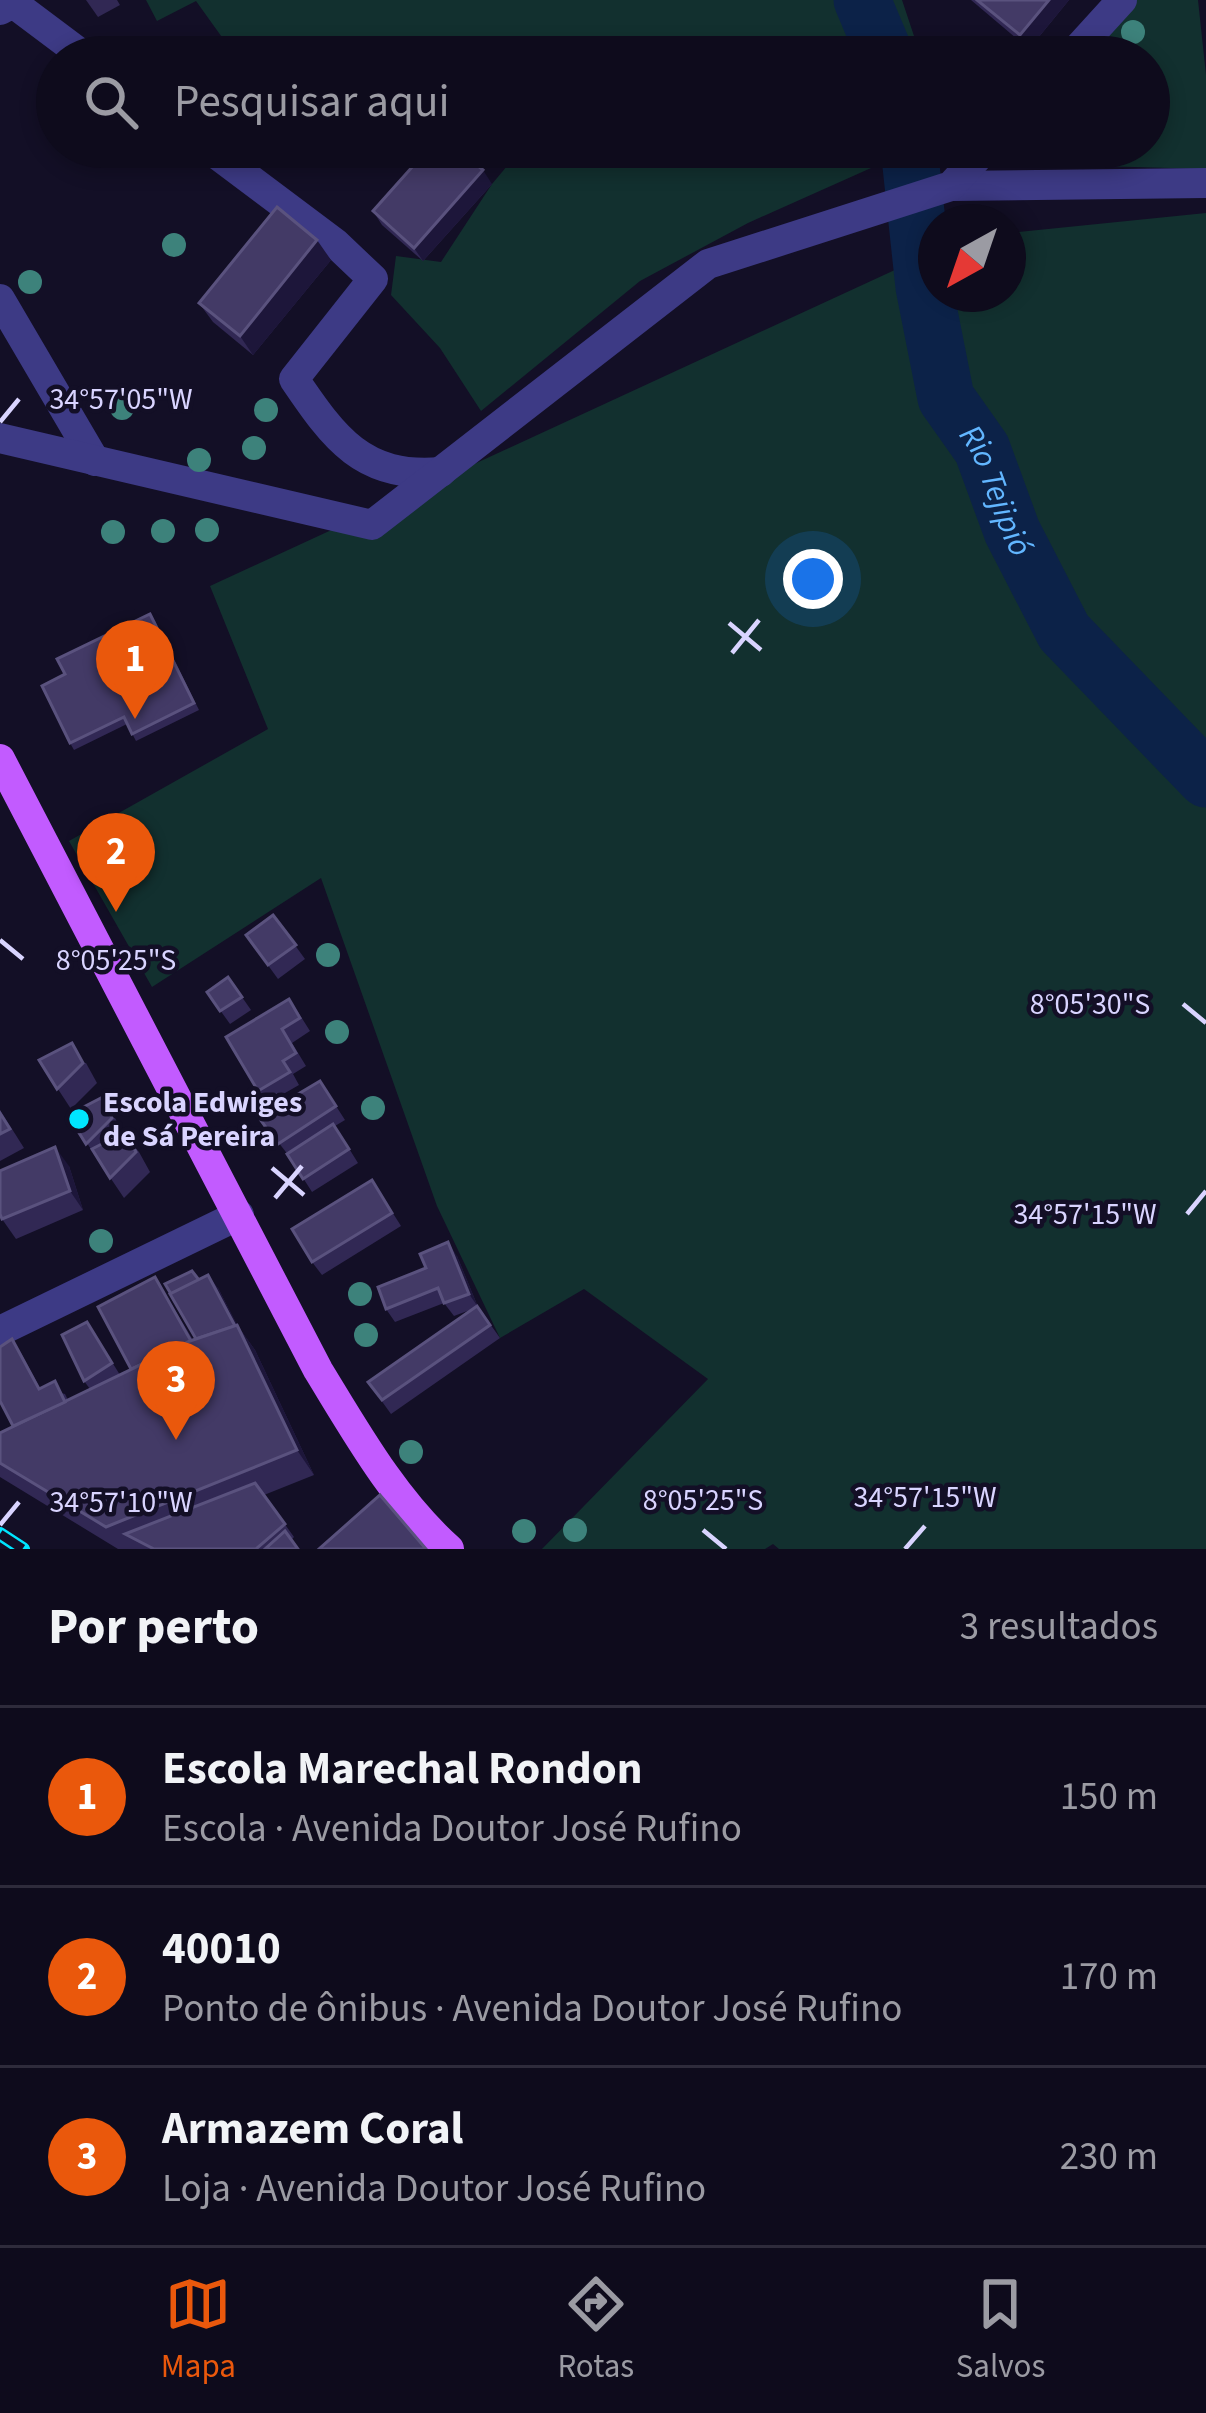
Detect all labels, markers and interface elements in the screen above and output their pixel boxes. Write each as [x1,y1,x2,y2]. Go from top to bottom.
search box [36,36,1170,168]
icon: search [78,69,144,135]
text: Pesquisar aqui [174,70,449,134]
north arrow [918,204,1026,312]
text: 34°57'05"W [49,378,193,421]
water label: Rio Tejipió [948,415,1045,564]
your location [783,549,843,609]
pin: 1 [96,620,174,719]
pin: 2 [77,813,155,912]
text: 8°05'25"S [56,939,176,982]
text: 8°05'30"S [1030,983,1150,1026]
place label: Escola Edwiges de Sá Pereira [103,1081,302,1158]
marker: Escola Edwiges de Sá Pereira [66,1106,92,1132]
text: 34°57'15"W [1013,1193,1157,1236]
pin: 3 [137,1341,215,1440]
text: 34°57'15"W [853,1476,997,1519]
text: 8°05'25"S [643,1479,763,1522]
text: 34°57'10"W [49,1481,193,1524]
text: Por perto [48,1591,259,1663]
text: 3 resultados [960,1599,1158,1655]
text: Escola Marechal Rondon [162,1737,642,1801]
text: 1 [77,1769,97,1825]
text: 150 m [1060,1769,1158,1825]
text: Escola · Avenida Doutor José Rufino [162,1801,742,1857]
text: 40010 [162,1917,281,1981]
text: 2 [77,1949,97,2005]
text: 170 m [1060,1949,1158,2005]
text: Ponto de ônibus · Avenida Doutor José Rufino [162,1981,902,2037]
text: Armazem Coral [162,2097,464,2161]
text: 3 [77,2129,97,2185]
text: 230 m [1060,2129,1158,2185]
text: Loja · Avenida Doutor José Rufino [162,2161,706,2217]
tab: Mapa [161,2271,236,2390]
tab: Rotas [557,2271,634,2390]
tab: Salvos [956,2271,1045,2390]

